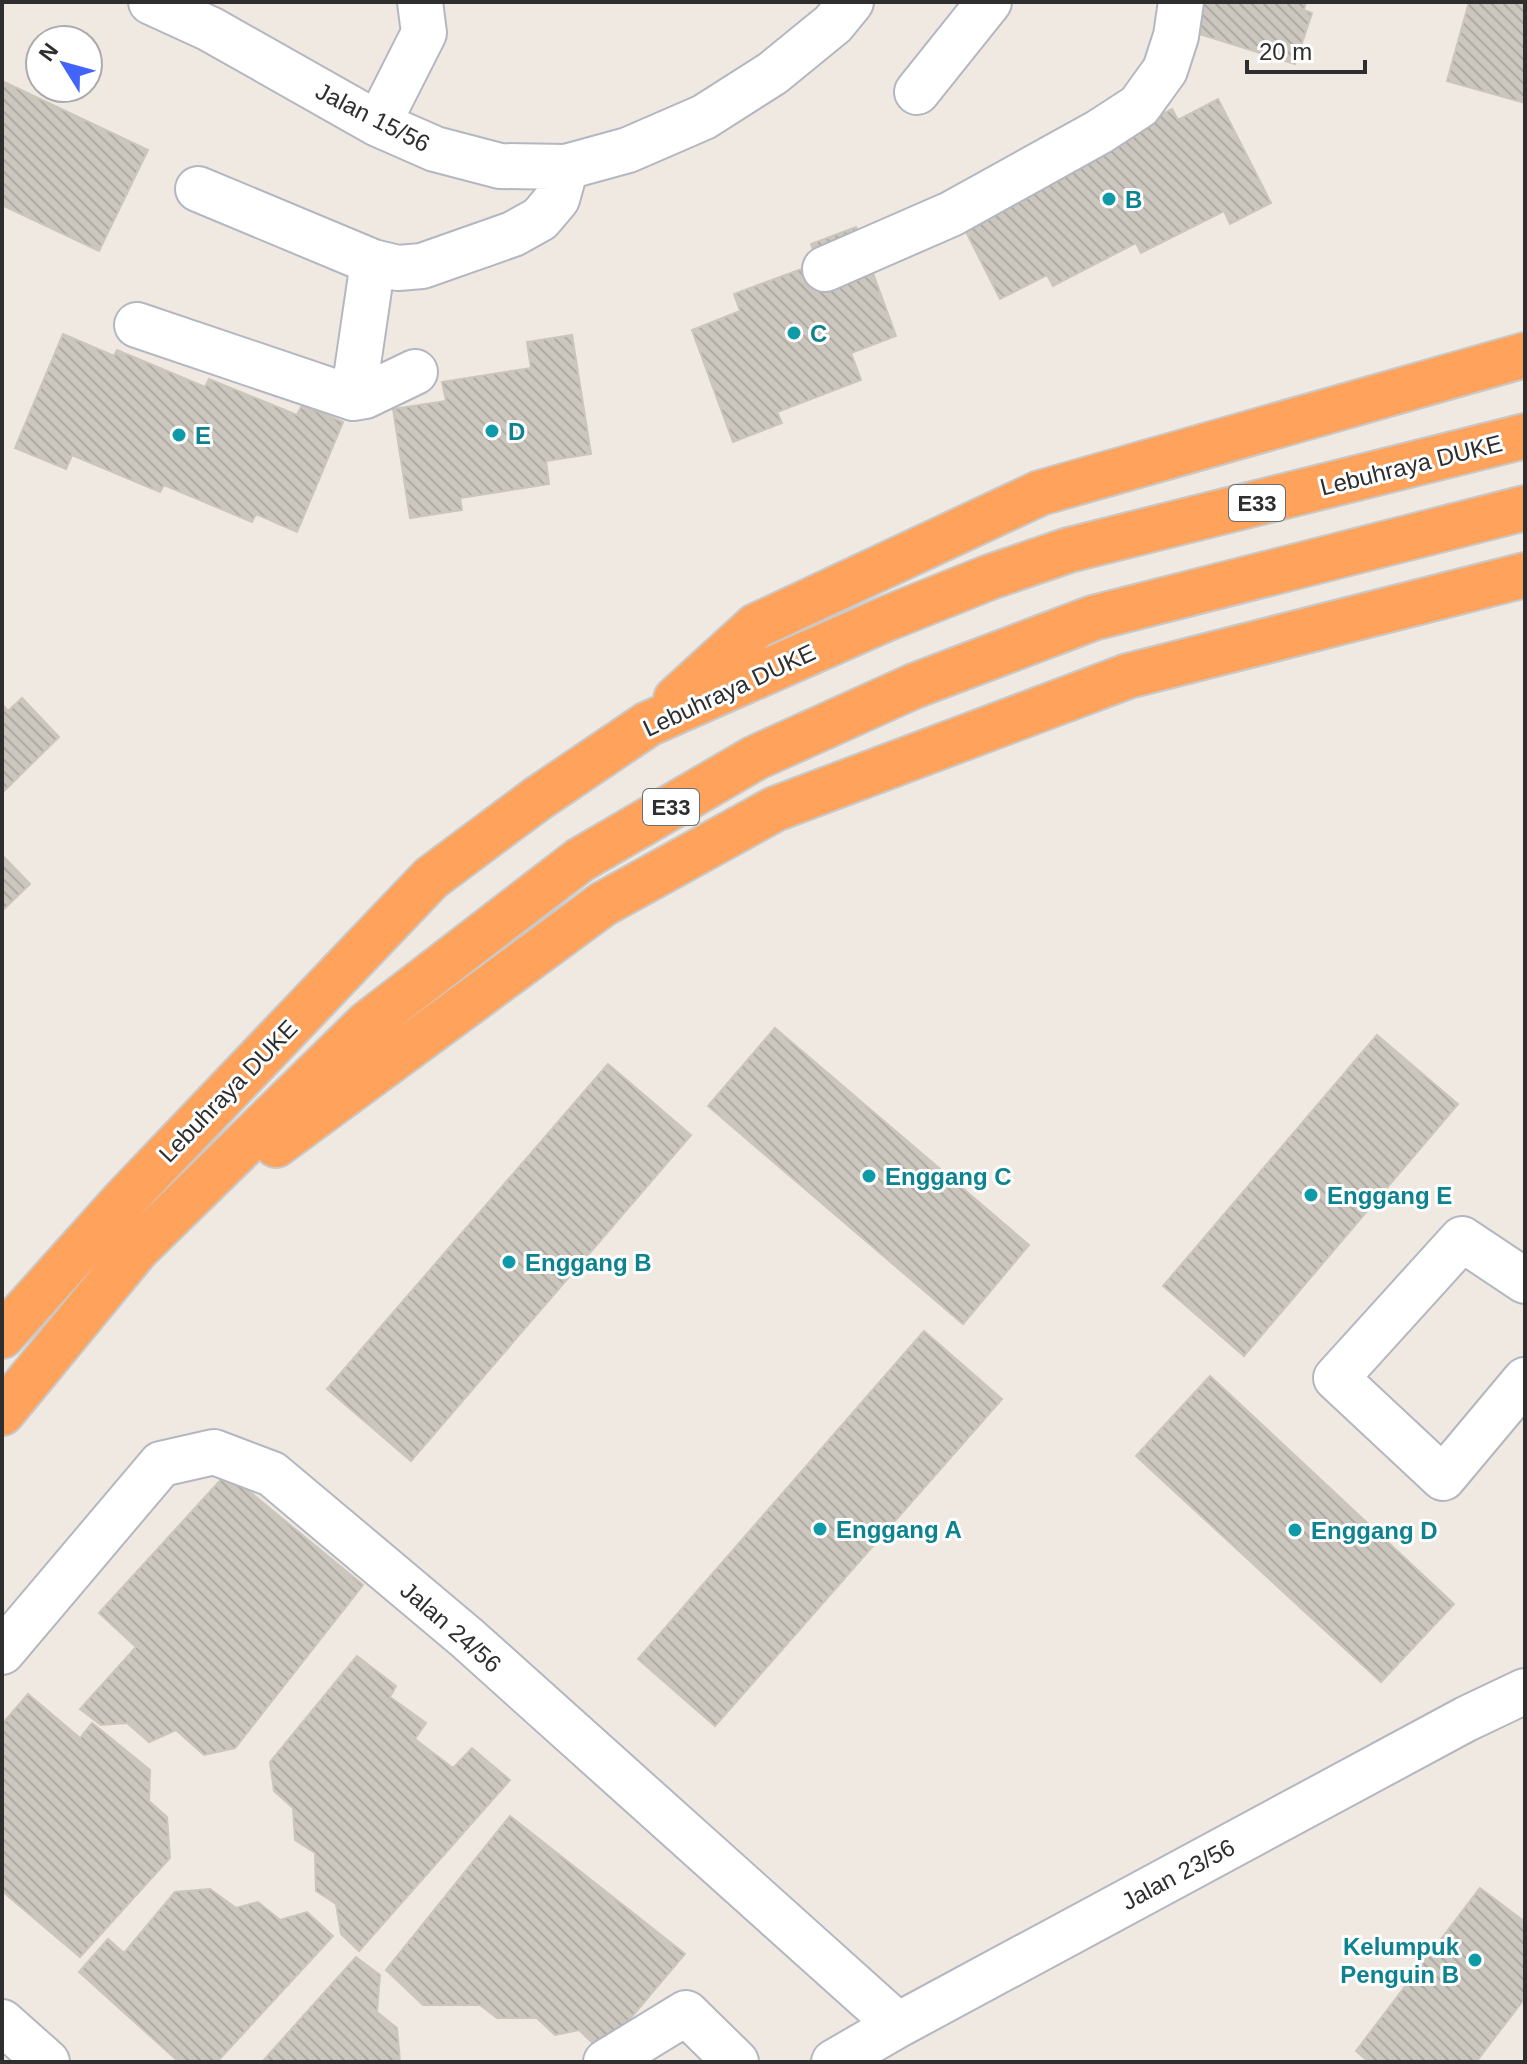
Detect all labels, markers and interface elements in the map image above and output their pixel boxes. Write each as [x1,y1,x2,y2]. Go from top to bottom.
north arrow [24,24,104,104]
scale bar [1247,24,1365,74]
text: N [34,38,63,66]
text: 20 m [1259,38,1312,65]
street label: Jalan 15/56 [312,77,434,157]
place label: B [1125,186,1142,213]
marker: B [1100,190,1118,208]
place label: C [810,320,827,347]
marker: C [785,324,803,342]
place label: D [508,418,525,445]
place label: E [195,422,211,449]
marker: D [483,422,501,440]
marker: E [170,426,188,444]
street label: Lebuhraya DUKE [1317,429,1505,501]
road number: E33 [1229,485,1285,521]
street label: Lebuhraya DUKE [639,638,819,742]
road number: E33 [643,789,699,825]
street label: Lebuhraya DUKE [153,1014,303,1168]
place label: Enggang C [885,1163,1012,1190]
marker: Enggang C [860,1167,878,1185]
place label: Enggang E [1327,1182,1452,1209]
marker: Enggang E [1302,1186,1320,1204]
place label: Enggang B [525,1249,652,1276]
marker: Enggang B [500,1253,518,1271]
place label: Enggang A [836,1516,962,1543]
place label: Enggang D [1311,1517,1438,1544]
marker: Enggang A [811,1520,829,1538]
marker: Enggang D [1286,1521,1304,1539]
street label: Jalan 24/56 [395,1576,507,1678]
street label: Jalan 23/56 [1117,1833,1239,1915]
place label: Kelumpuk Penguin B [1340,1933,1460,1988]
marker: Kelumpuk Penguin B [1466,1951,1484,1969]

